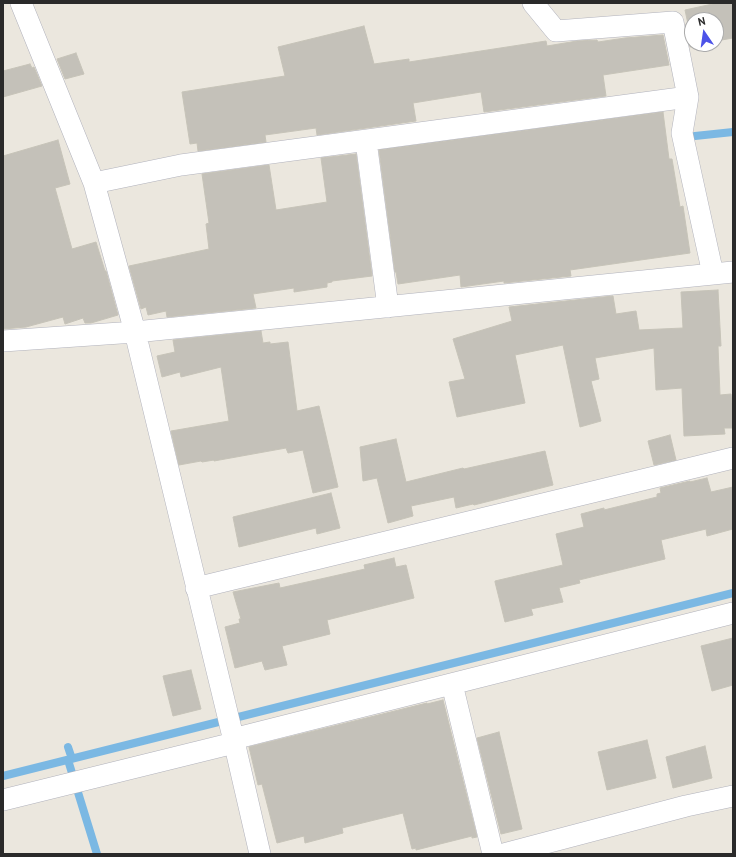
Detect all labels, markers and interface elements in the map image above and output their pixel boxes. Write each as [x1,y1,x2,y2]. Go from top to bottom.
north arrow [684,12,724,52]
text: N [696,14,707,29]

